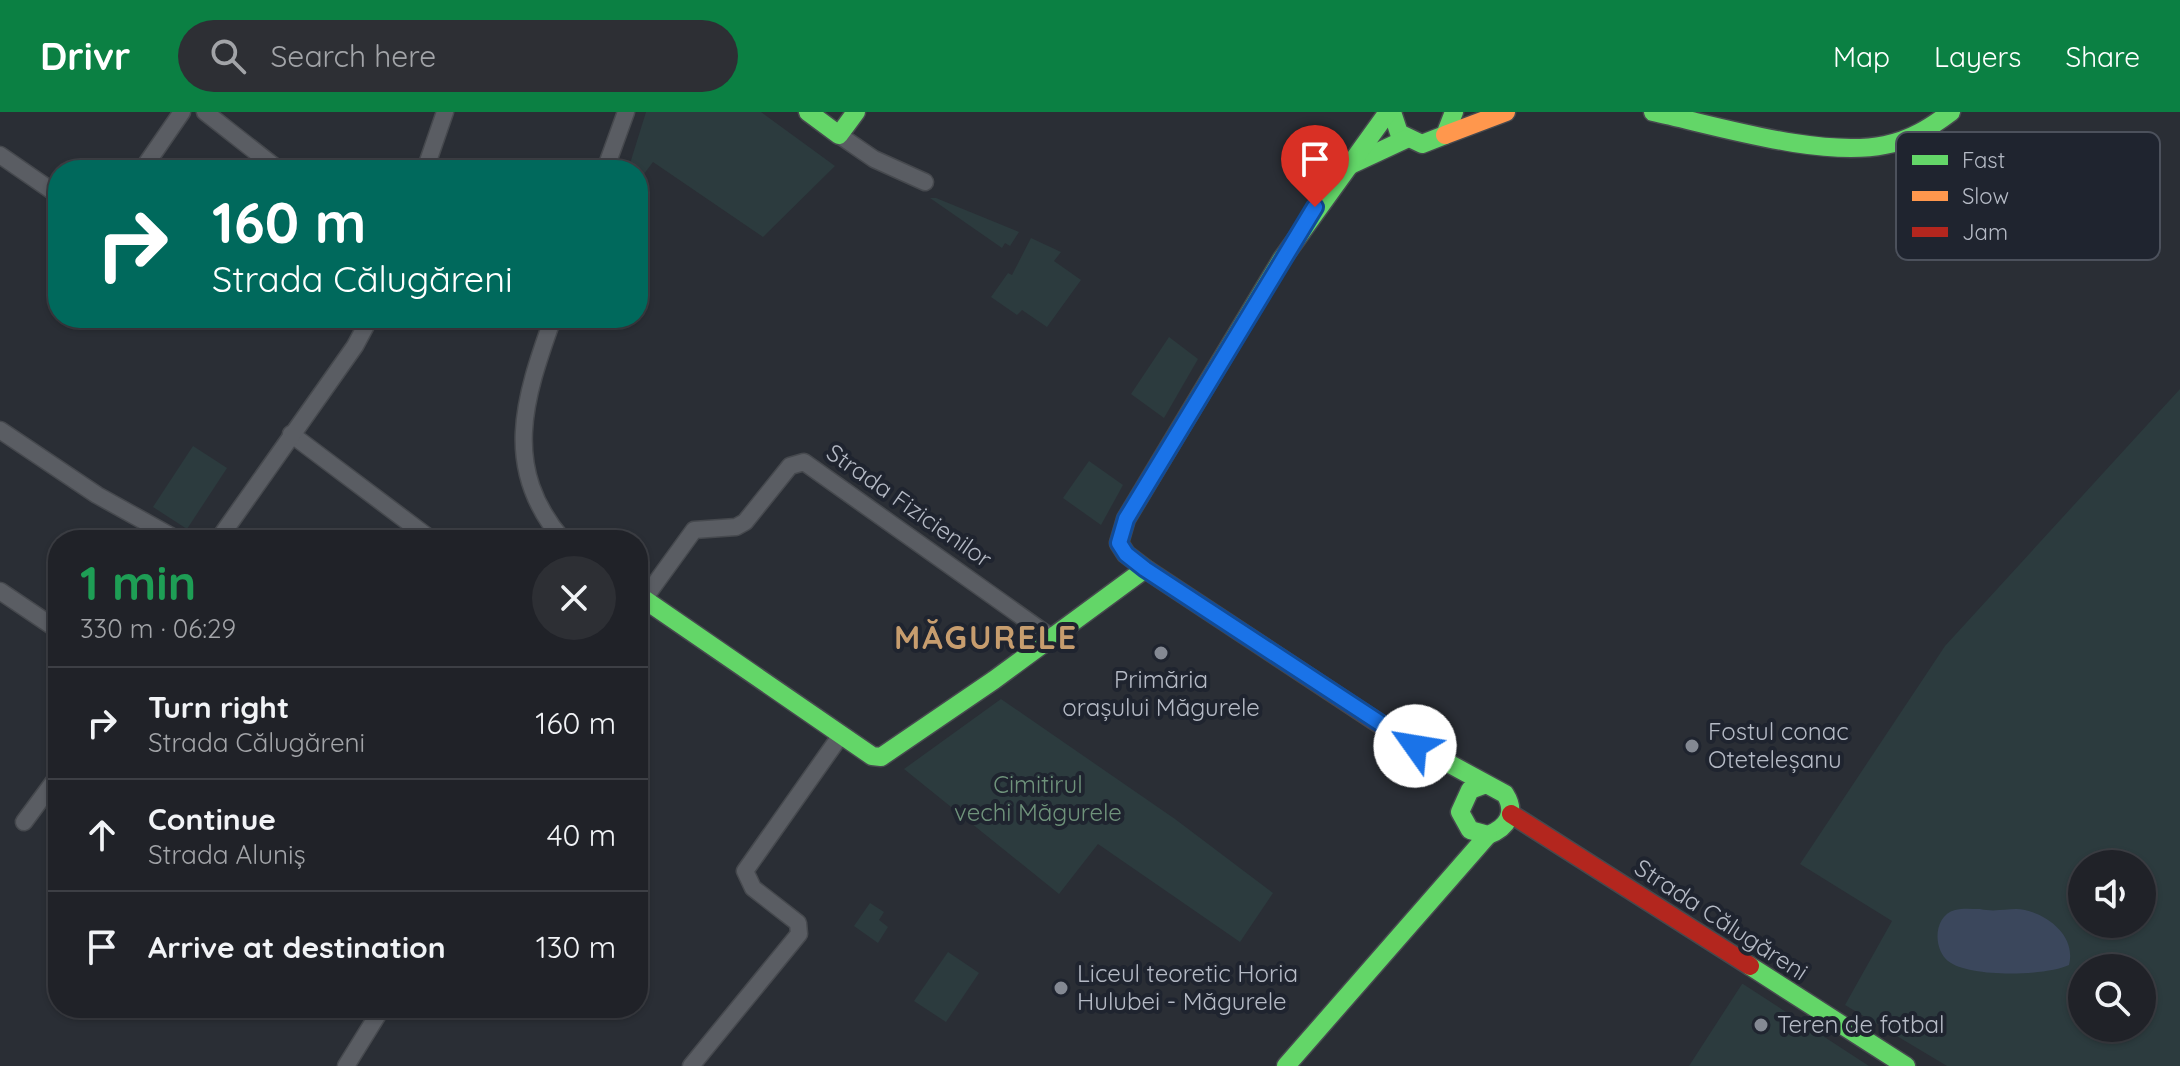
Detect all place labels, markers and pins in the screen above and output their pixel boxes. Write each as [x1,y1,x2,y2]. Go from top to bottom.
pin [1281,125,1349,207]
marker: Primăria orașului Măgurele [1152,644,1170,662]
place label: Primăria orașului Măgurele [1062,664,1260,722]
place label: Fostul conac Oteteleșanu [1708,716,1849,774]
marker: Fostul conac Oteteleșanu [1683,737,1701,755]
place label: Liceul teoretic Horia Hulubei - Măgurele [1077,958,1298,1016]
marker: Liceul teoretic Horia Hulubei - Măgurele [1052,979,1070,997]
place label: Teren de fotbal [1777,1009,1945,1039]
marker: Teren de fotbal [1752,1016,1770,1034]

